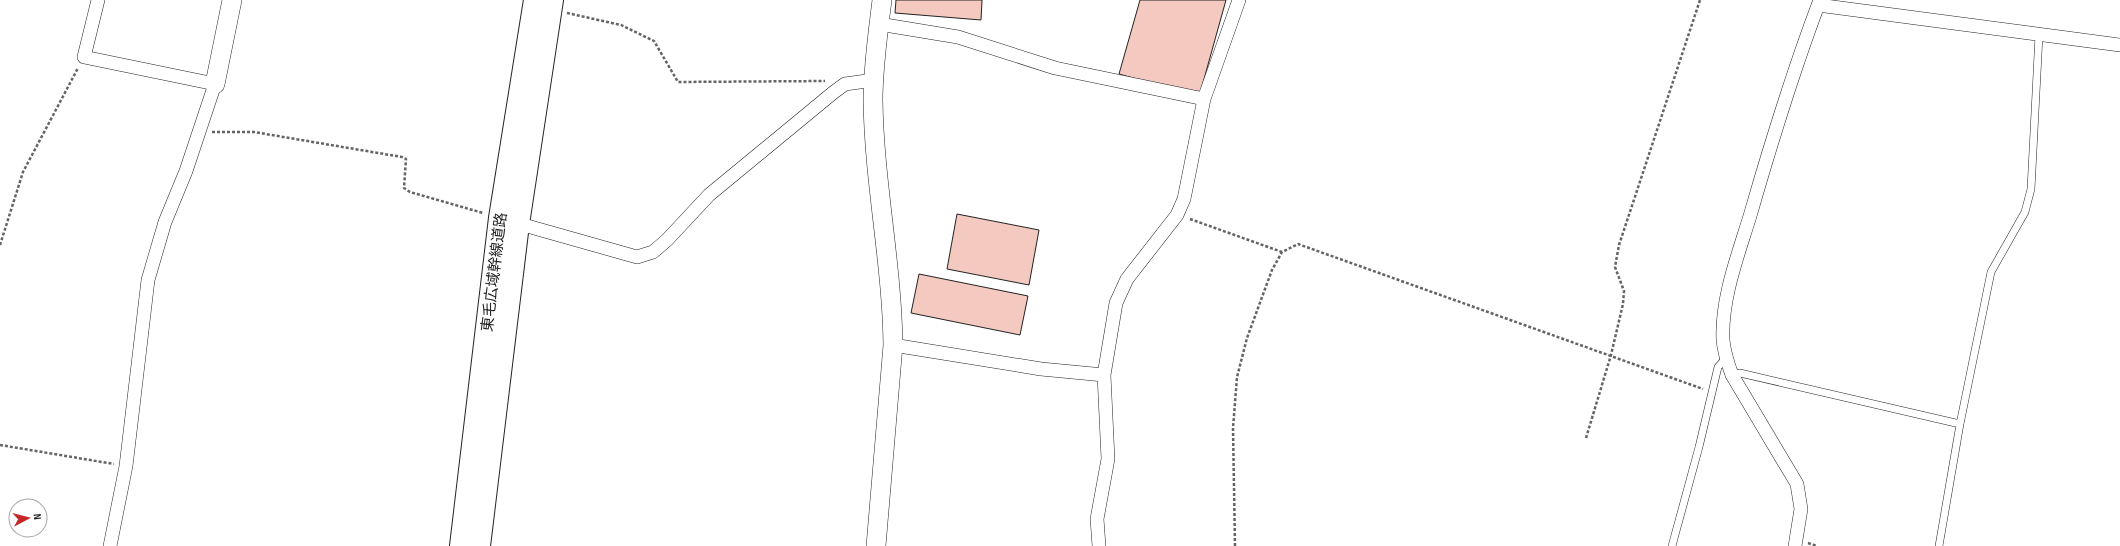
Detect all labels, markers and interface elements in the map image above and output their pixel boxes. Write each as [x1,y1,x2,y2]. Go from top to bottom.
street label: 東毛広域幹線道路 [478,211,511,333]
north arrow [8,498,48,538]
text: N [31,513,44,521]

